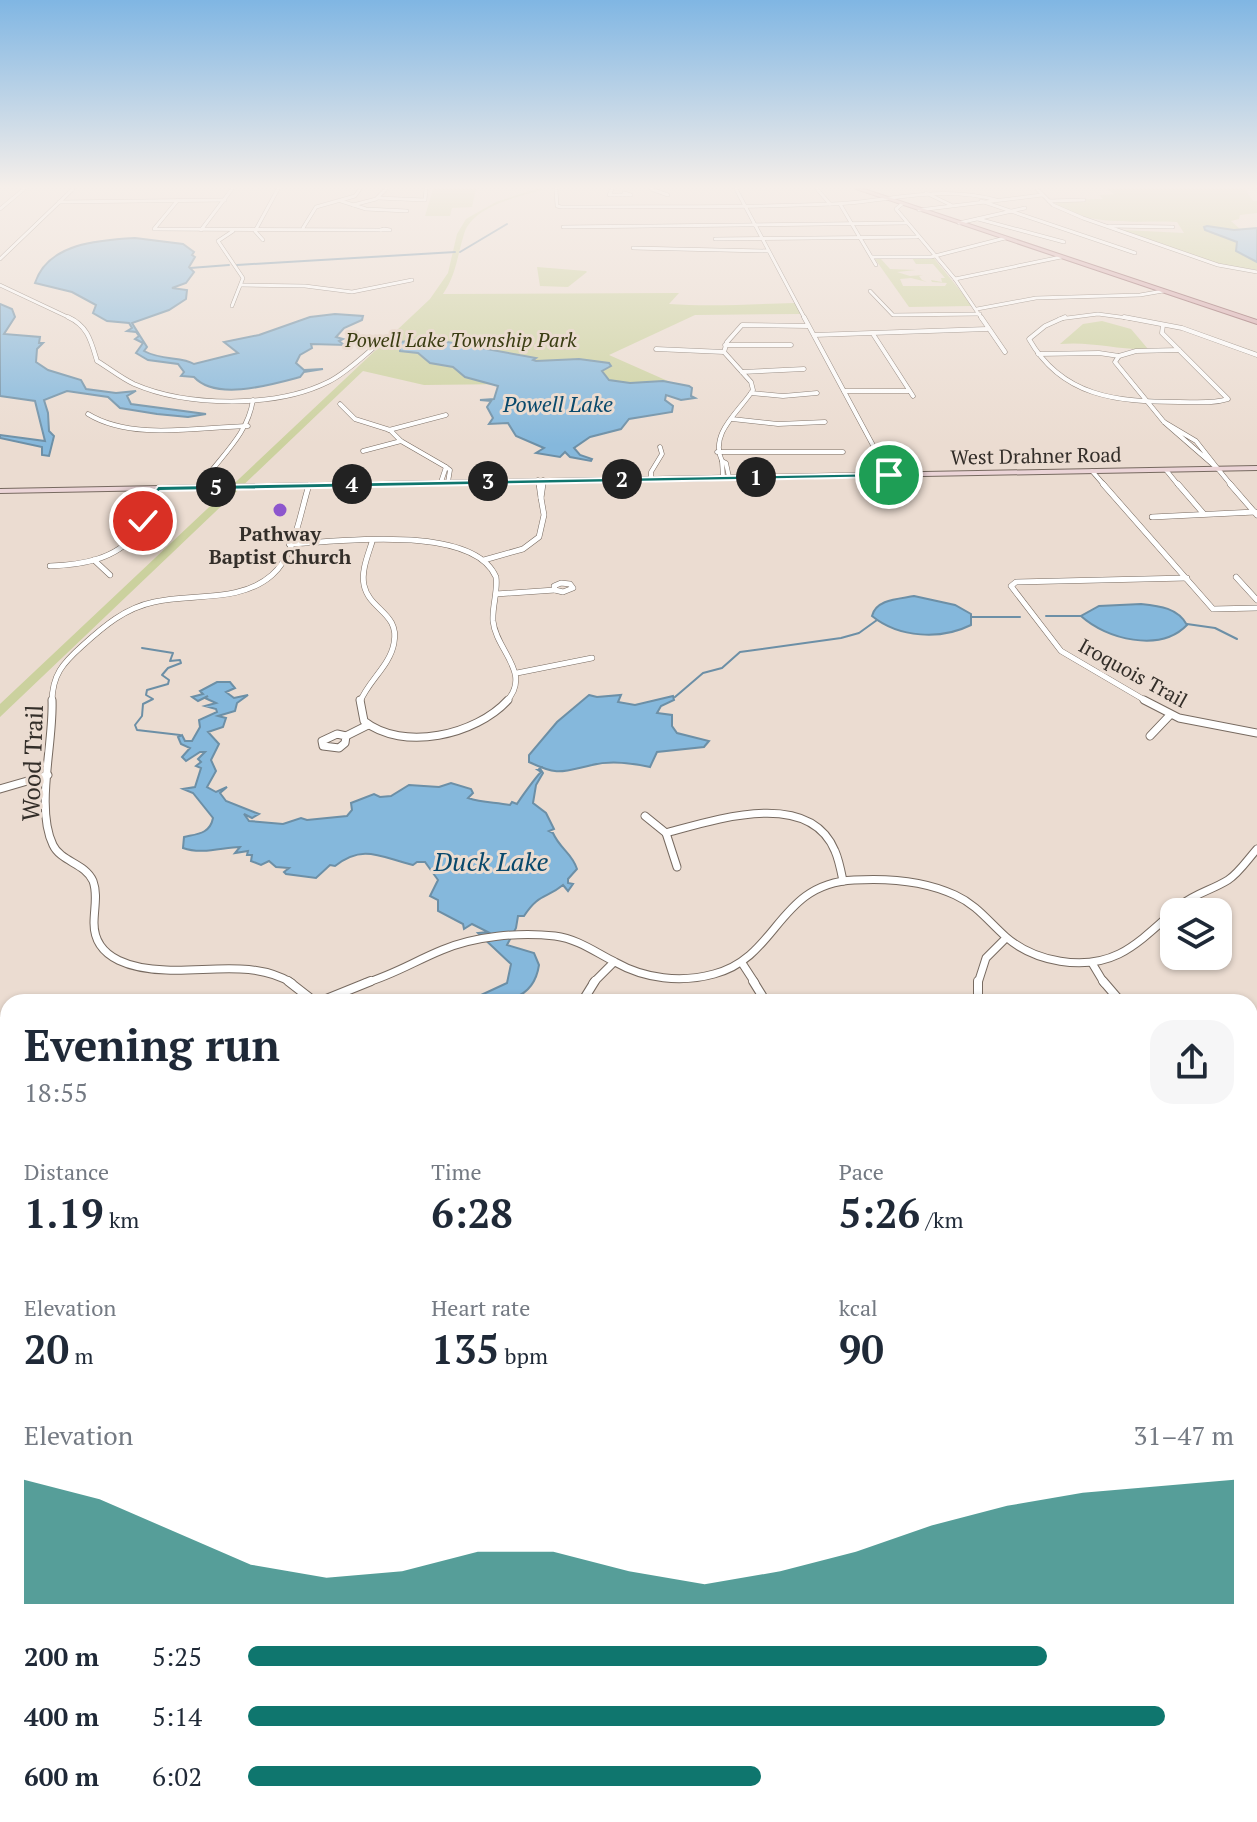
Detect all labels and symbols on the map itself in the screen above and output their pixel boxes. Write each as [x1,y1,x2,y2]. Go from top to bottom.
park label: Powell Lake Township Park [344,326,577,353]
water label: Powell Lake [502,389,613,418]
pin [855,441,923,509]
street label: West Drahner Road [950,441,1122,470]
pin: 1 [736,457,776,497]
pin: 2 [602,459,642,499]
pin: 3 [468,461,508,501]
pin: 4 [332,464,372,504]
pin: 5 [196,467,236,507]
pin [109,487,177,555]
marker: Pathway Baptist Church [271,501,289,519]
place label: Pathway Baptist Church [209,520,351,570]
street label: Iroquois Trail [1074,632,1192,714]
street label: Wood Trail [14,704,50,822]
water label: Duck Lake [433,844,549,878]

